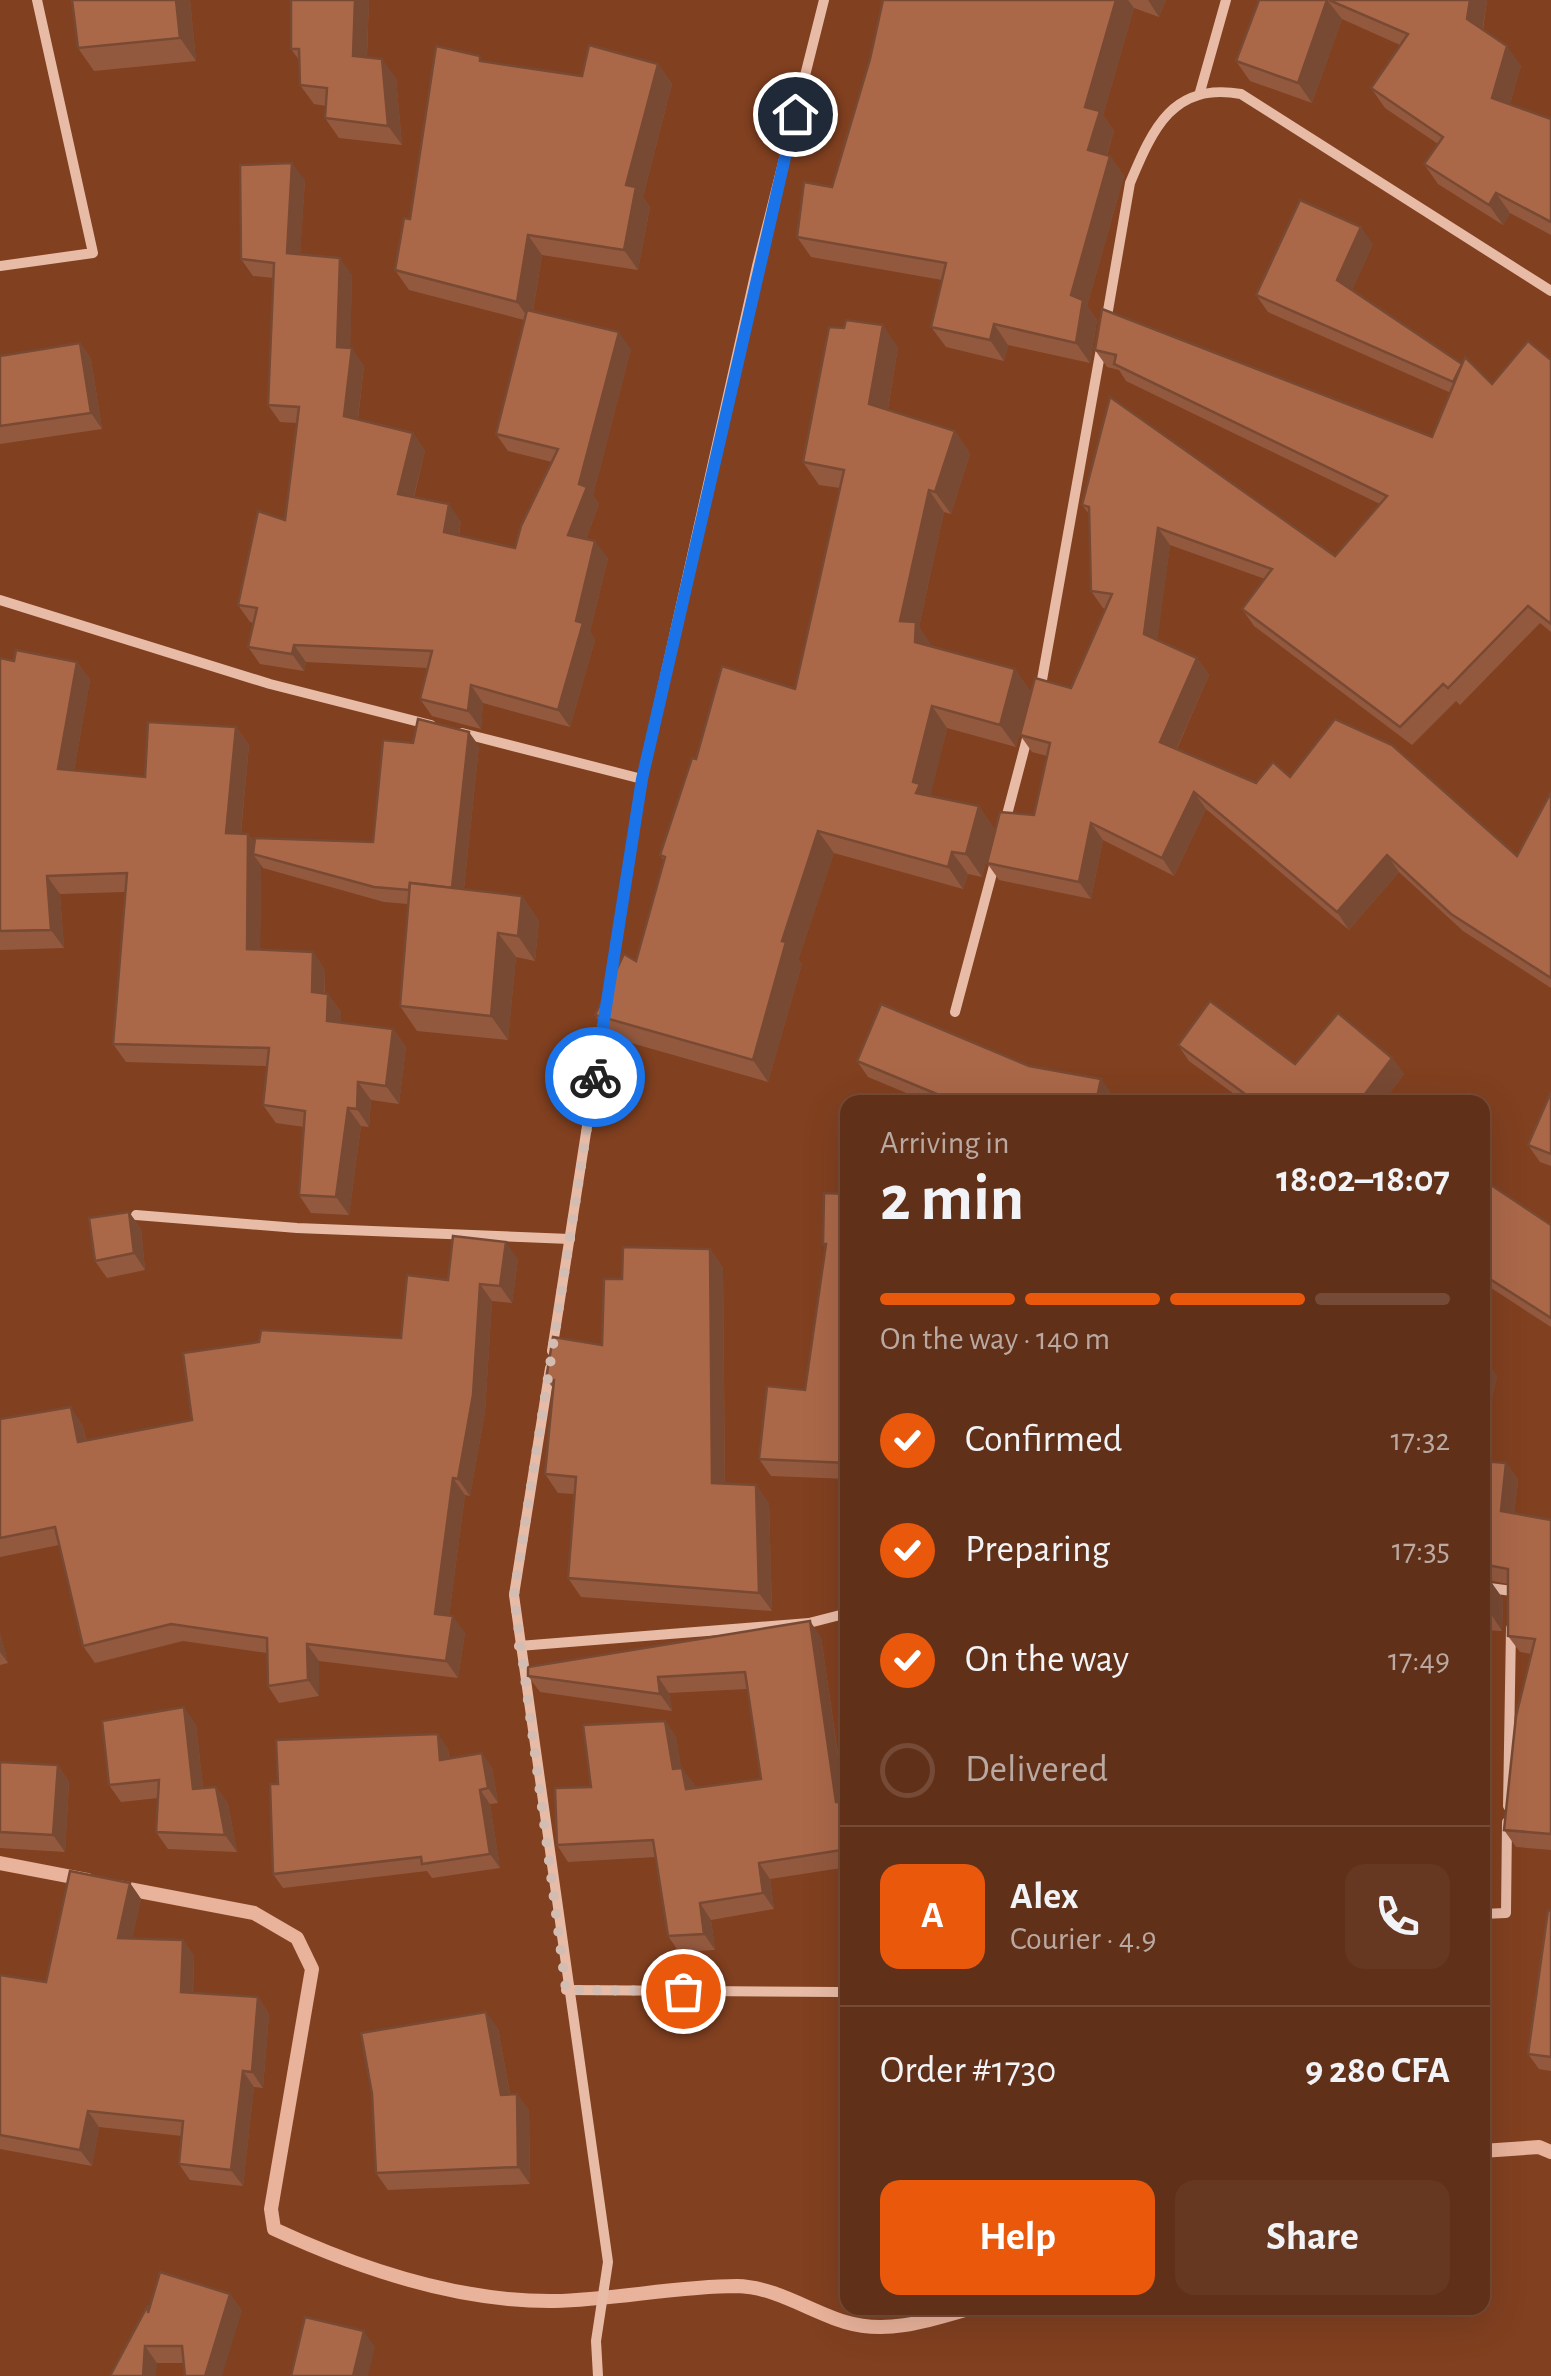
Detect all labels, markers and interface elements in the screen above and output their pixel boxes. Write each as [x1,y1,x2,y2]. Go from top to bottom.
pin [753,72,838,157]
icon: home [768,87,823,142]
courier [545,1027,645,1127]
icon: bike [568,1050,623,1105]
text: Arriving in [880,1127,1009,1159]
text: 18:02–18:07 [1276,1161,1450,1199]
text: 2 min [880,1167,1024,1232]
text: On the way · 140 m [880,1323,1110,1355]
icon: check [880,1413,935,1468]
text: Confirmed [965,1421,1122,1459]
text: 17:32 [1391,1424,1450,1456]
icon: check [880,1523,935,1578]
text: Preparing [965,1531,1110,1569]
text: 17:35 [1392,1534,1450,1566]
icon: check [880,1633,935,1688]
text: On the way [965,1641,1129,1679]
text: 17:49 [1388,1644,1450,1676]
text: Delivered [965,1751,1108,1789]
button: phone [1345,1864,1450,1969]
text: Alex [1010,1878,1079,1916]
text: A [921,1897,944,1935]
text: Courier · 4.9 [1010,1923,1157,1955]
pin [641,1949,726,2034]
icon: bag [656,1964,711,2019]
text: Order #1730 [880,2052,1056,2090]
text: 9 280 CFA [1305,2052,1450,2090]
button: Help [880,2180,1155,2295]
button: Share [1175,2180,1450,2295]

